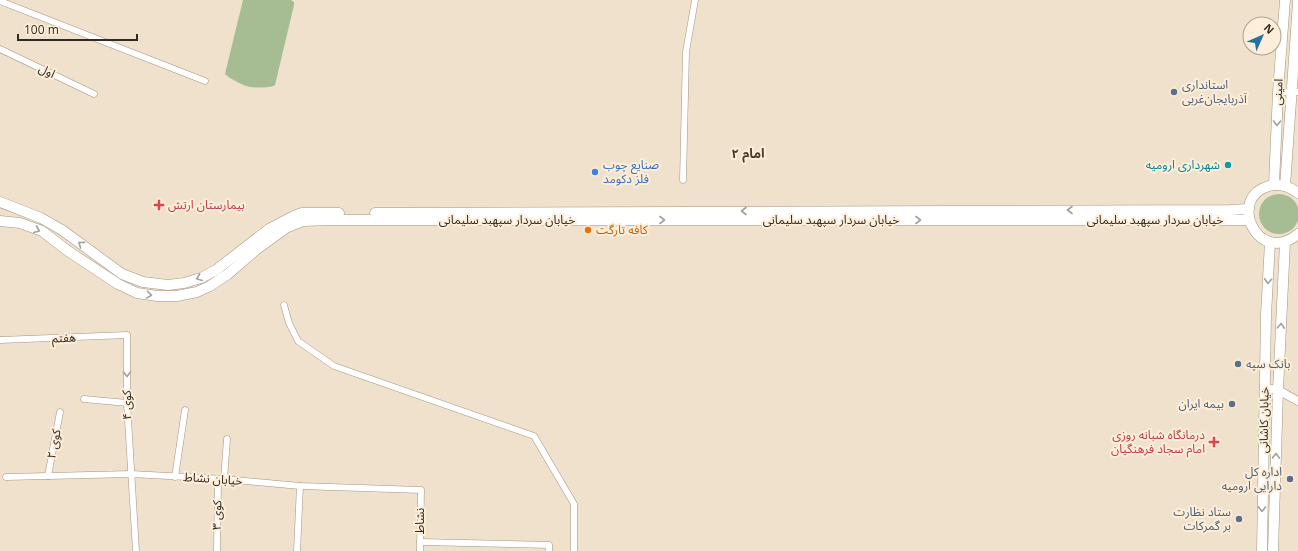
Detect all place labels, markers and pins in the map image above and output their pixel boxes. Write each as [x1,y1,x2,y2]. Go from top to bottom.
place label: استانداری آذربایجان‌غربی [1182,76,1247,107]
marker: استانداری آذربایجان‌غربی [1169,87,1179,97]
place label: صنایع چوب فلز دکومد [603,156,659,187]
place label: شهرداری ارومیه [1146,156,1220,173]
marker: شهرداری ارومیه [1223,160,1233,170]
marker: صنایع چوب فلز دکومد [590,167,600,177]
place label: بیمارستان ارتش [168,196,245,213]
marker: بیمارستان ارتش [153,199,165,211]
place label: کافه تارگت [596,221,649,238]
marker: کافه تارگت [583,225,593,235]
place label: بانک سپه [1246,355,1290,372]
marker: بانک سپه [1233,359,1243,369]
place label: بیمه ایران [1178,395,1224,412]
marker: بیمه ایران [1227,399,1237,409]
place label: درمانگاه شبانه روزی امام سجاد فرهنگیان [1111,426,1205,458]
marker: درمانگاه شبانه روزی امام سجاد فرهنگیان [1208,436,1220,448]
place label: اداره کل دارایی ارومیه [1222,463,1282,494]
marker: اداره کل دارایی ارومیه [1285,474,1295,484]
place label: ستاد نظارت بر گمرکات [1173,503,1231,534]
marker: ستاد نظارت بر گمرکات [1234,514,1244,524]

